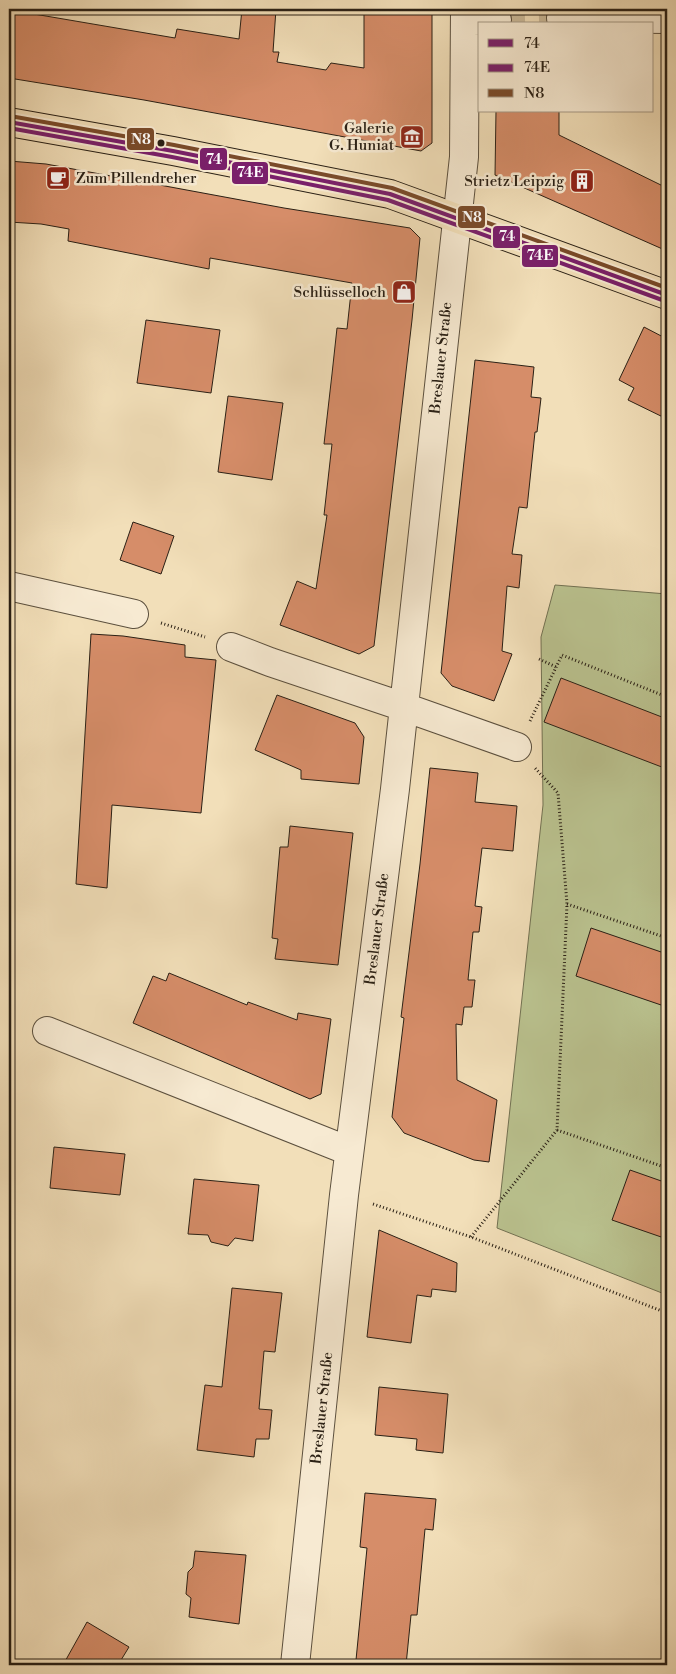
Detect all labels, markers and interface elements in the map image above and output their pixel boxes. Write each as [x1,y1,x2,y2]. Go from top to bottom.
legend [478,22,654,112]
text: 74 [524,34,540,53]
text: 74E [524,58,550,77]
text: N8 [524,84,544,103]
place label: Galerie G. Huniat [329,119,395,155]
museum icon: Galerie G. Huniat [399,124,425,150]
line badge: N8 [126,127,155,151]
text: N8 [131,131,151,149]
unlabelled marker [156,138,166,148]
line badge: 74 [199,147,228,171]
text: 74 [206,151,222,169]
line badge: 74E [231,161,269,185]
text: 74E [237,164,263,182]
cafe icon: Zum Pillendreher [45,165,71,191]
building icon: Strietz Leipzig [569,168,595,194]
place label: Zum Pillendreher [76,169,197,188]
place label: Strietz Leipzig [464,172,564,191]
line badge: N8 [457,205,486,229]
text: N8 [462,209,482,227]
line badge: 74 [492,225,521,249]
text: 74 [499,228,515,246]
line badge: 74E [521,244,559,268]
text: 74E [527,247,553,265]
shop icon: Schlüsselloch [391,279,417,305]
place label: Schlüsselloch [294,283,386,302]
street label: Breslauer Straße [426,301,456,416]
street label: Breslauer Straße [361,872,393,987]
street label: Breslauer Straße [307,1351,337,1466]

